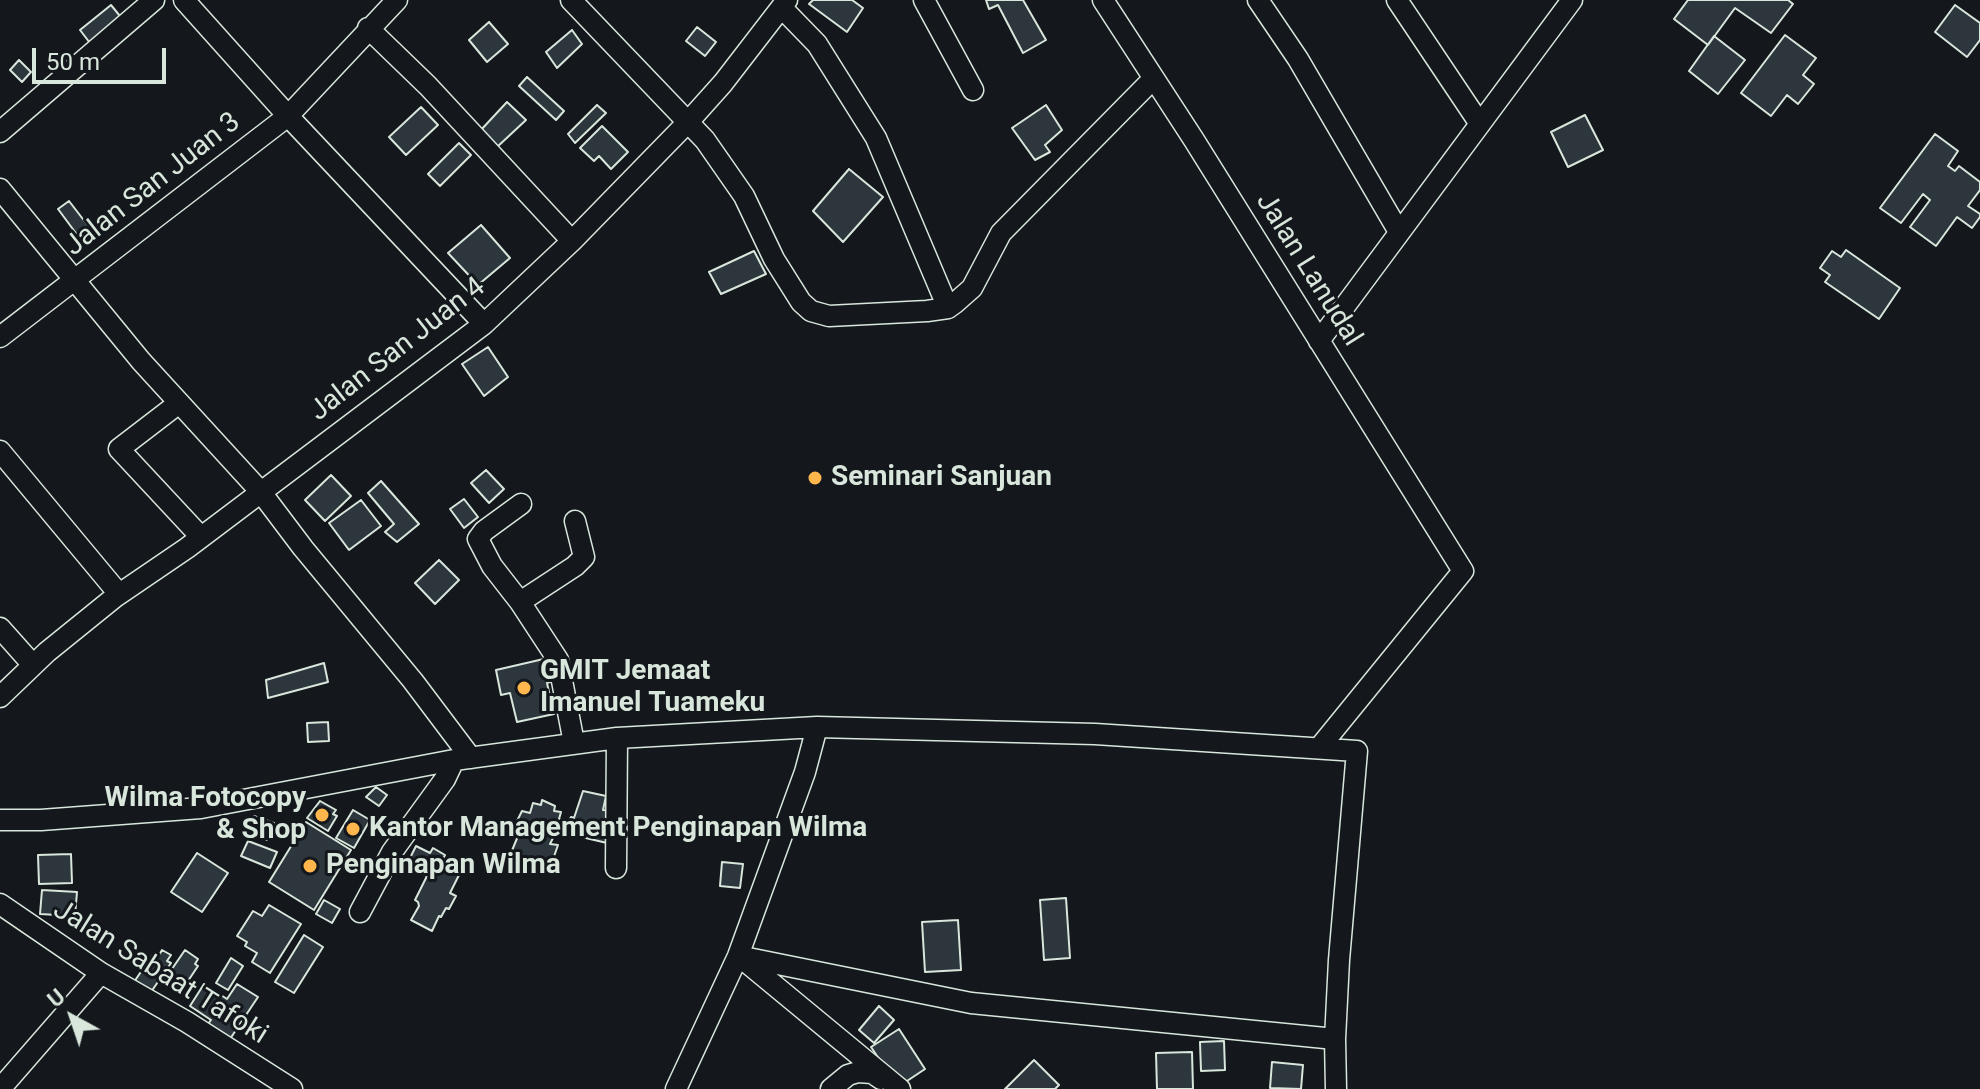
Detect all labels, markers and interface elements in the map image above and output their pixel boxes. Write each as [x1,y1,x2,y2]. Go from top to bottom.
scale bar [36,32,170,82]
text: 50 m [46,48,100,76]
street label: Jalan San Juan 3 [58,106,248,264]
street label: Jalan Lanudal [1248,187,1368,353]
street label: Jalan San Juan 4 [303,271,493,429]
place label: Seminari Sanjuan [831,461,1052,495]
marker: Seminari Sanjuan [806,469,824,487]
place label: GMIT Jemaat Imanuel Tuameku [540,655,765,721]
marker: GMIT Jemaat Imanuel Tuameku [515,679,533,697]
place label: Wilma Fotocopy & Shop [105,782,306,848]
marker: Wilma Fotocopy & Shop [313,806,331,824]
place label: Kantor Management Penginapan Wilma [369,812,867,846]
marker: Kantor Management Penginapan Wilma [344,820,362,838]
place label: Penginapan Wilma [326,849,561,883]
marker: Penginapan Wilma [301,857,319,875]
street label: Jalan Sabaat Tafoki [47,893,273,1053]
north arrow [32,977,112,1057]
text: U [43,984,70,1012]

